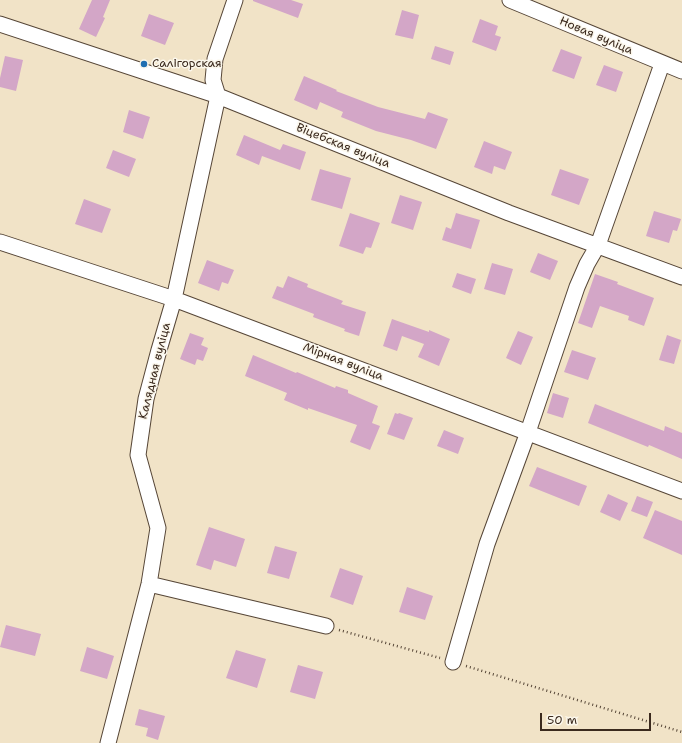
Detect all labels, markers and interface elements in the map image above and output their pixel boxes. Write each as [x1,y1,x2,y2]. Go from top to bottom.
street label: Новая вуліца [557,14,635,58]
place label: Салігорская [152,57,222,71]
marker: Салігорская [139,59,149,69]
street label: Віцебская вуліца [294,121,392,171]
street label: Калядная вуліца [136,321,174,421]
street label: Мірная вуліца [301,340,385,384]
scale bar [542,705,653,731]
text: 50 m [547,712,577,728]

